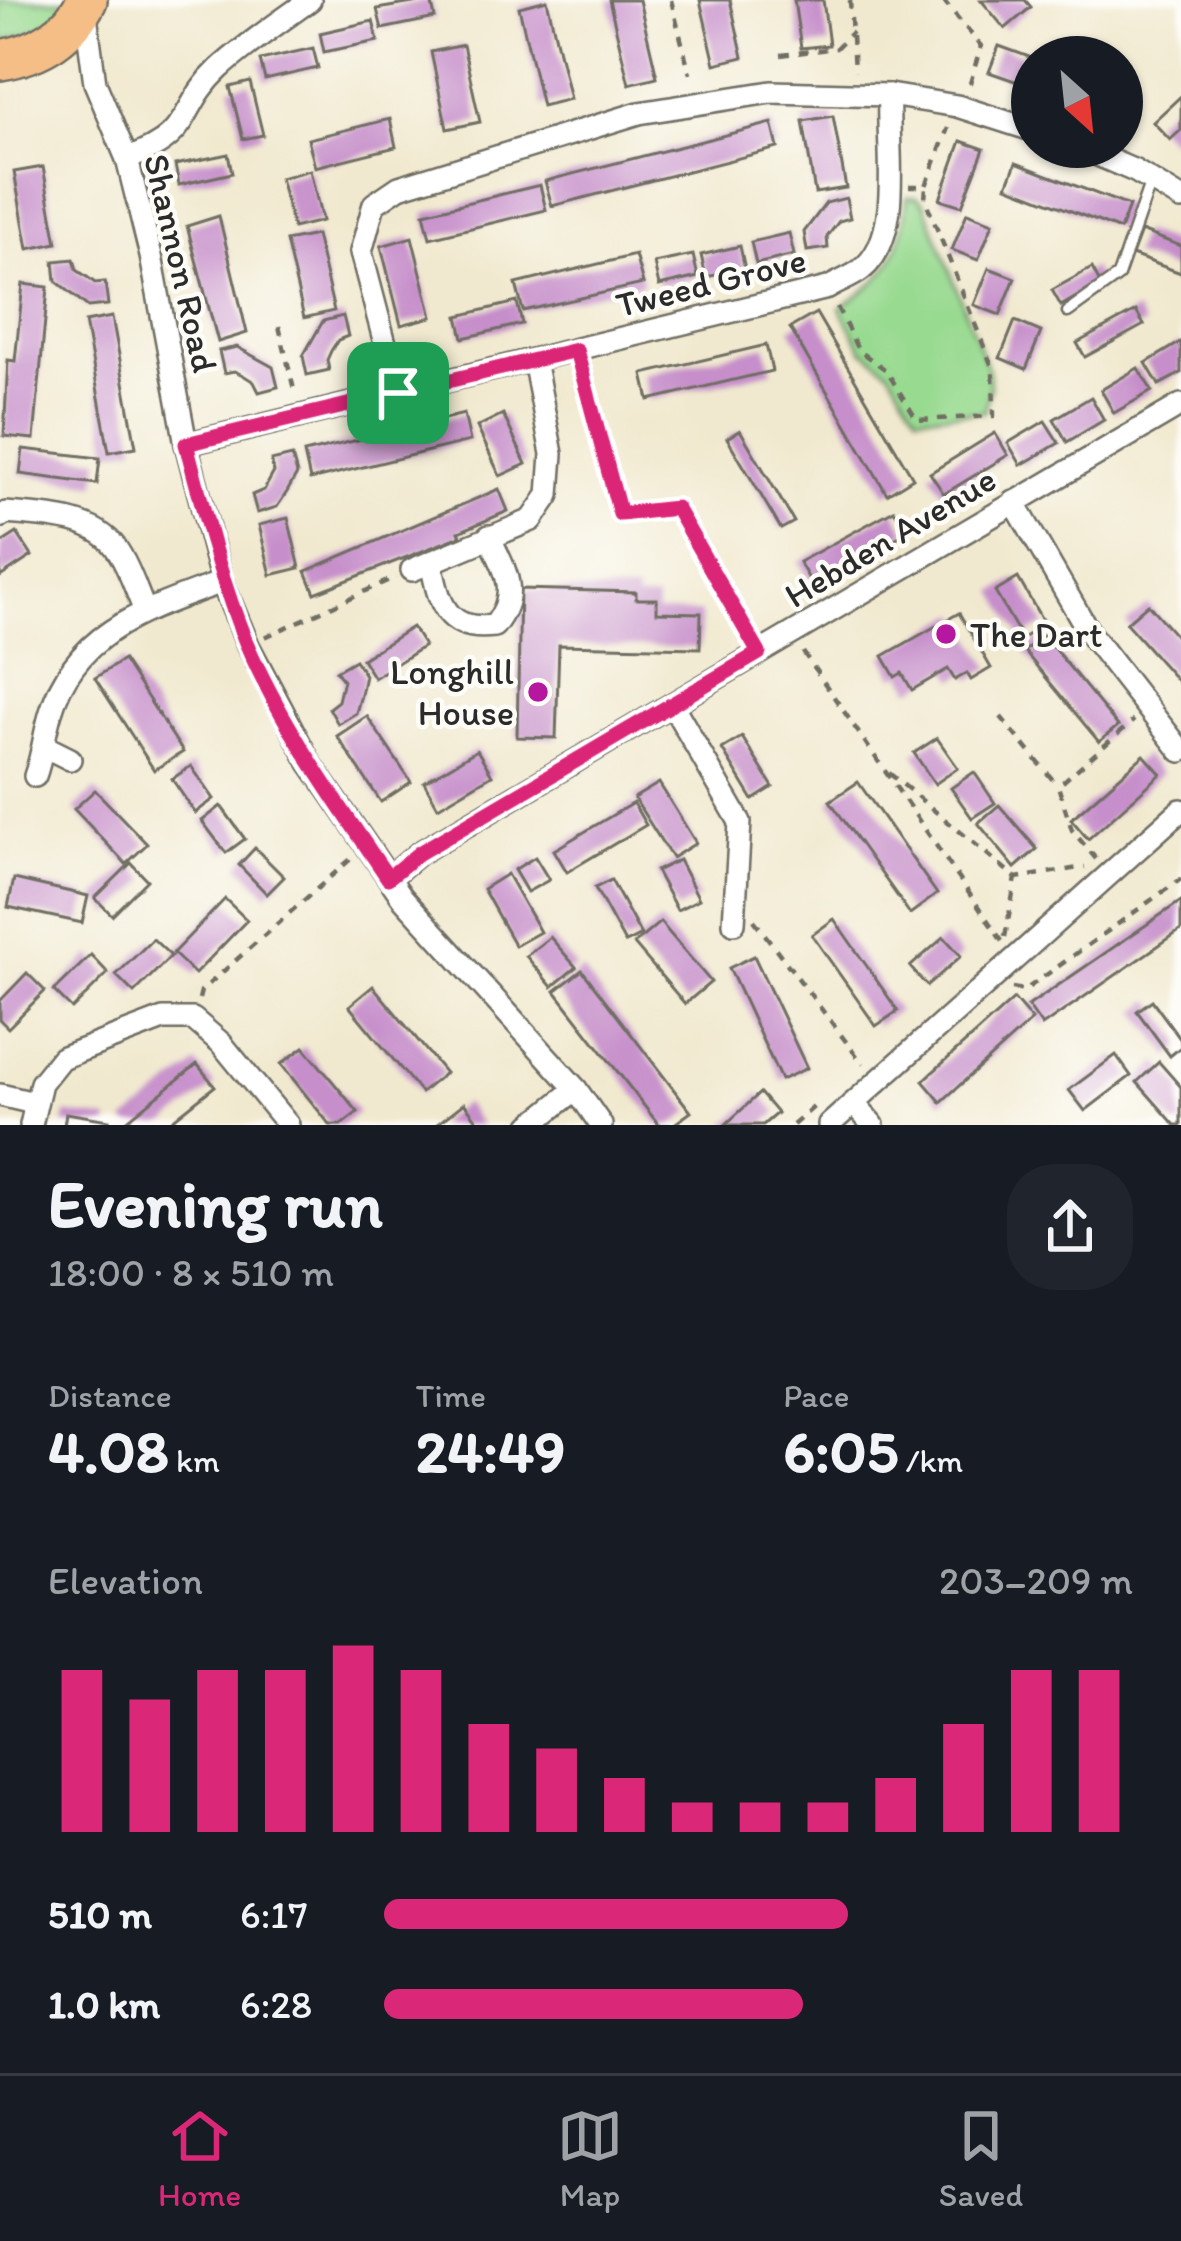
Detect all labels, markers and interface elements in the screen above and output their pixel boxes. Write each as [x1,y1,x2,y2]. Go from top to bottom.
north arrow [1011,36,1143,168]
map controls [1011,36,1143,168]
street label: Shannon Road [135,150,227,376]
street label: Tweed Grove [612,238,810,326]
pin [347,342,449,444]
icon: arrive [365,360,431,426]
street label: Hebden Avenue [777,457,1003,617]
place label: The Dart [970,613,1102,656]
marker: The Dart [933,621,959,647]
place label: Longhill House [390,650,514,734]
marker: Longhill House [525,679,551,705]
text: Evening run [48,1164,383,1244]
button: share [1007,1164,1133,1290]
text: 18:00 · 8 × 510 m [48,1249,334,1296]
text: Distance [48,1376,172,1415]
text: Time [416,1376,486,1415]
text: Pace [783,1376,849,1415]
text: 4.08 [48,1415,169,1487]
text: 24:49 [416,1415,565,1487]
text: 6:05 [783,1415,898,1487]
text: km [169,1441,220,1480]
text: /km [898,1441,963,1480]
text: Elevation [48,1557,203,1604]
text: 203–209 m [939,1557,1133,1604]
text: 510 m [48,1891,152,1938]
text: 6:17 [240,1891,308,1938]
text: 1.0 km [48,1981,160,2028]
text: 6:28 [240,1981,312,2028]
tab: Home [158,2103,241,2214]
tab: Map [557,2103,623,2214]
tab: Saved [939,2103,1023,2214]

